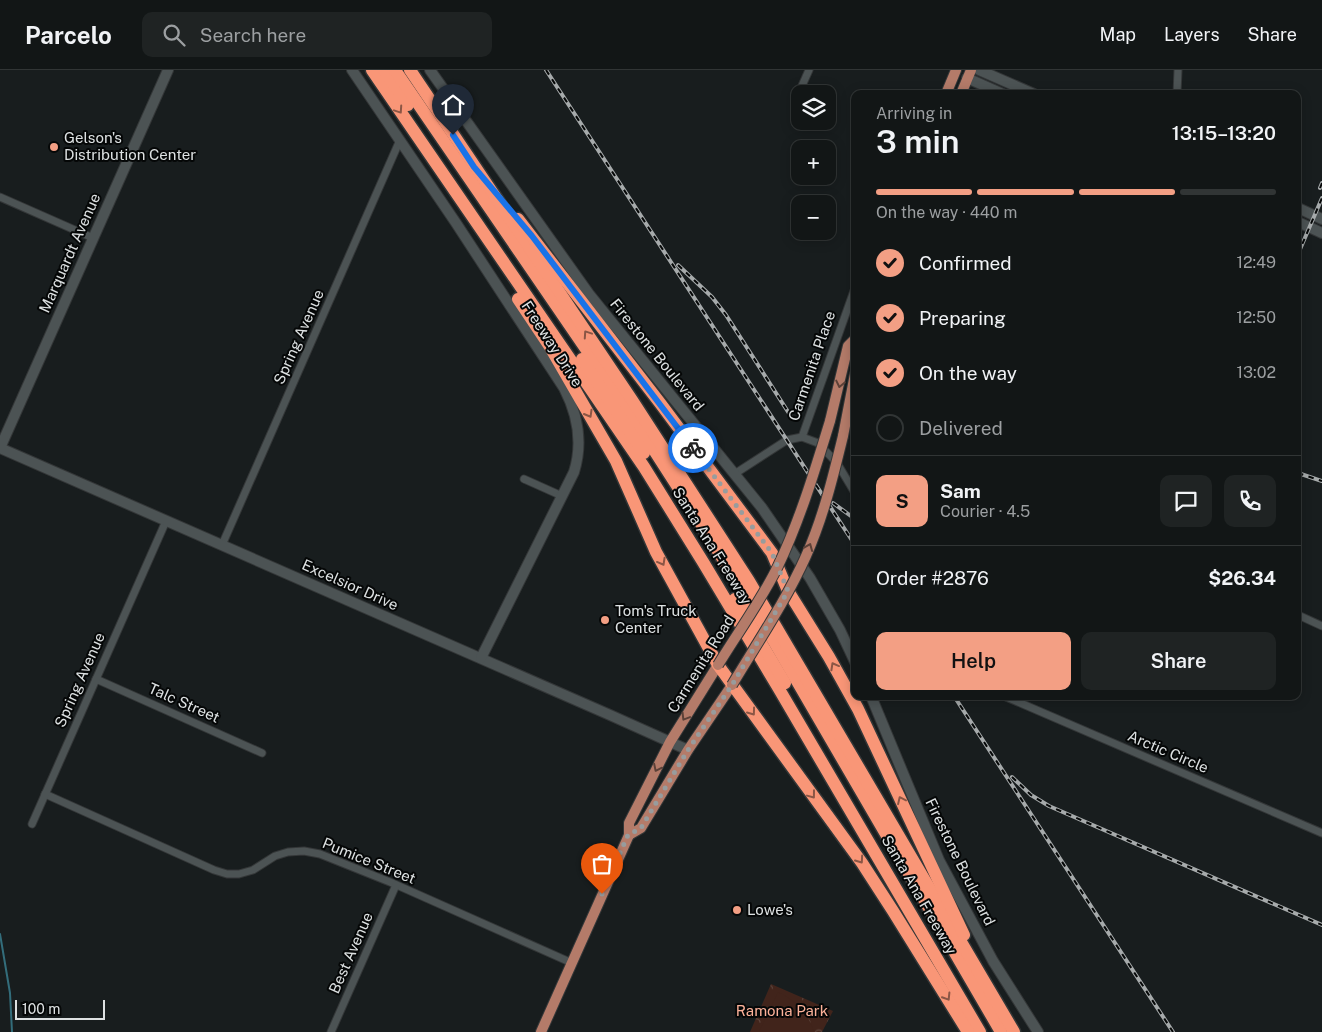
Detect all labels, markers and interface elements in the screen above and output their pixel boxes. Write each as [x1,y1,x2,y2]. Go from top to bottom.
search box [142,12,492,57]
text: Parcelo [25,21,112,49]
icon: search [160,21,188,49]
text: Search here [200,24,306,46]
text: Map [1100,24,1136,45]
text: Layers [1164,24,1220,45]
text: Share [1248,24,1297,45]
pin [432,84,474,135]
map controls [791,85,836,240]
button: layers [791,85,836,130]
icon: home [439,91,467,119]
text: Arriving in [876,104,952,123]
one-way arrow [393,105,402,114]
text: 13:15–13:20 [1172,122,1276,144]
text: 3 min [876,123,960,160]
place label: Gelson's Distribution Center [64,129,196,163]
button: + [791,140,836,185]
marker: Gelson's Distribution Center [48,141,60,153]
street label: Marquardt Avenue [36,190,104,315]
button: − [791,195,836,240]
text: On the way · 440 m [876,203,1017,222]
icon: check [876,249,904,277]
text: Confirmed [919,252,1012,274]
text: 12:49 [1236,253,1276,272]
street label: Spring Avenue [270,287,327,387]
street label: Firestone Boulevard [607,295,708,414]
street label: Freeway Drive [518,298,586,390]
icon: check [876,304,904,332]
text: Preparing [919,307,1006,329]
text: 12:50 [1236,308,1276,327]
street label: Carmenita Place [785,309,838,423]
one-way arrow [584,330,593,340]
icon: check [876,359,904,387]
text: On the way [919,362,1017,384]
text: 13:02 [1236,363,1276,382]
one-way arrow [835,379,846,388]
one-way arrow [583,408,593,417]
text: Delivered [919,417,1003,439]
courier [668,423,718,473]
icon: bike [679,434,707,462]
button: chat [1160,475,1212,527]
button: phone [1224,475,1276,527]
text: Sam [940,480,981,502]
street label: Santa Ana Freeway [670,484,755,607]
text: S [895,490,909,512]
text: Courier · 4.5 [940,502,1030,521]
one-way arrow [803,543,814,552]
street label: Excelsior Drive [299,556,401,613]
one-way arrow [655,557,665,566]
text: Order #2876 [876,567,989,589]
text: $26.34 [1208,567,1276,589]
place label: Tom's Truck Center [615,602,697,636]
street label: Carmenita Road [664,612,737,716]
marker: Tom's Truck Center [599,614,611,626]
street label: Spring Avenue [51,630,108,730]
button: Help [876,632,1071,690]
button: Share [1081,632,1276,690]
one-way arrow [830,662,840,671]
street label: Talc Street [146,679,223,726]
one-way arrow [746,706,755,716]
one-way arrow [682,712,692,721]
street label: Arctic Circle [1125,727,1211,776]
one-way arrow [653,763,663,772]
one-way arrow [806,789,815,799]
street label: Firestone Boulevard [922,795,999,928]
one-way arrow [897,796,908,805]
street label: Santa Ana Freeway [878,832,960,957]
street label: Pumice Street [320,834,418,887]
pin [581,843,623,894]
icon: bag [588,850,616,878]
one-way arrow [854,854,863,864]
place label: Lowe's [747,901,793,918]
marker: Lowe's [731,904,743,916]
street label: Best Avenue [325,910,376,996]
one-way arrow [940,992,950,1001]
scale bar [15,997,105,1020]
text: 100 m [22,1001,60,1017]
park label: Ramona Park [736,1002,828,1019]

